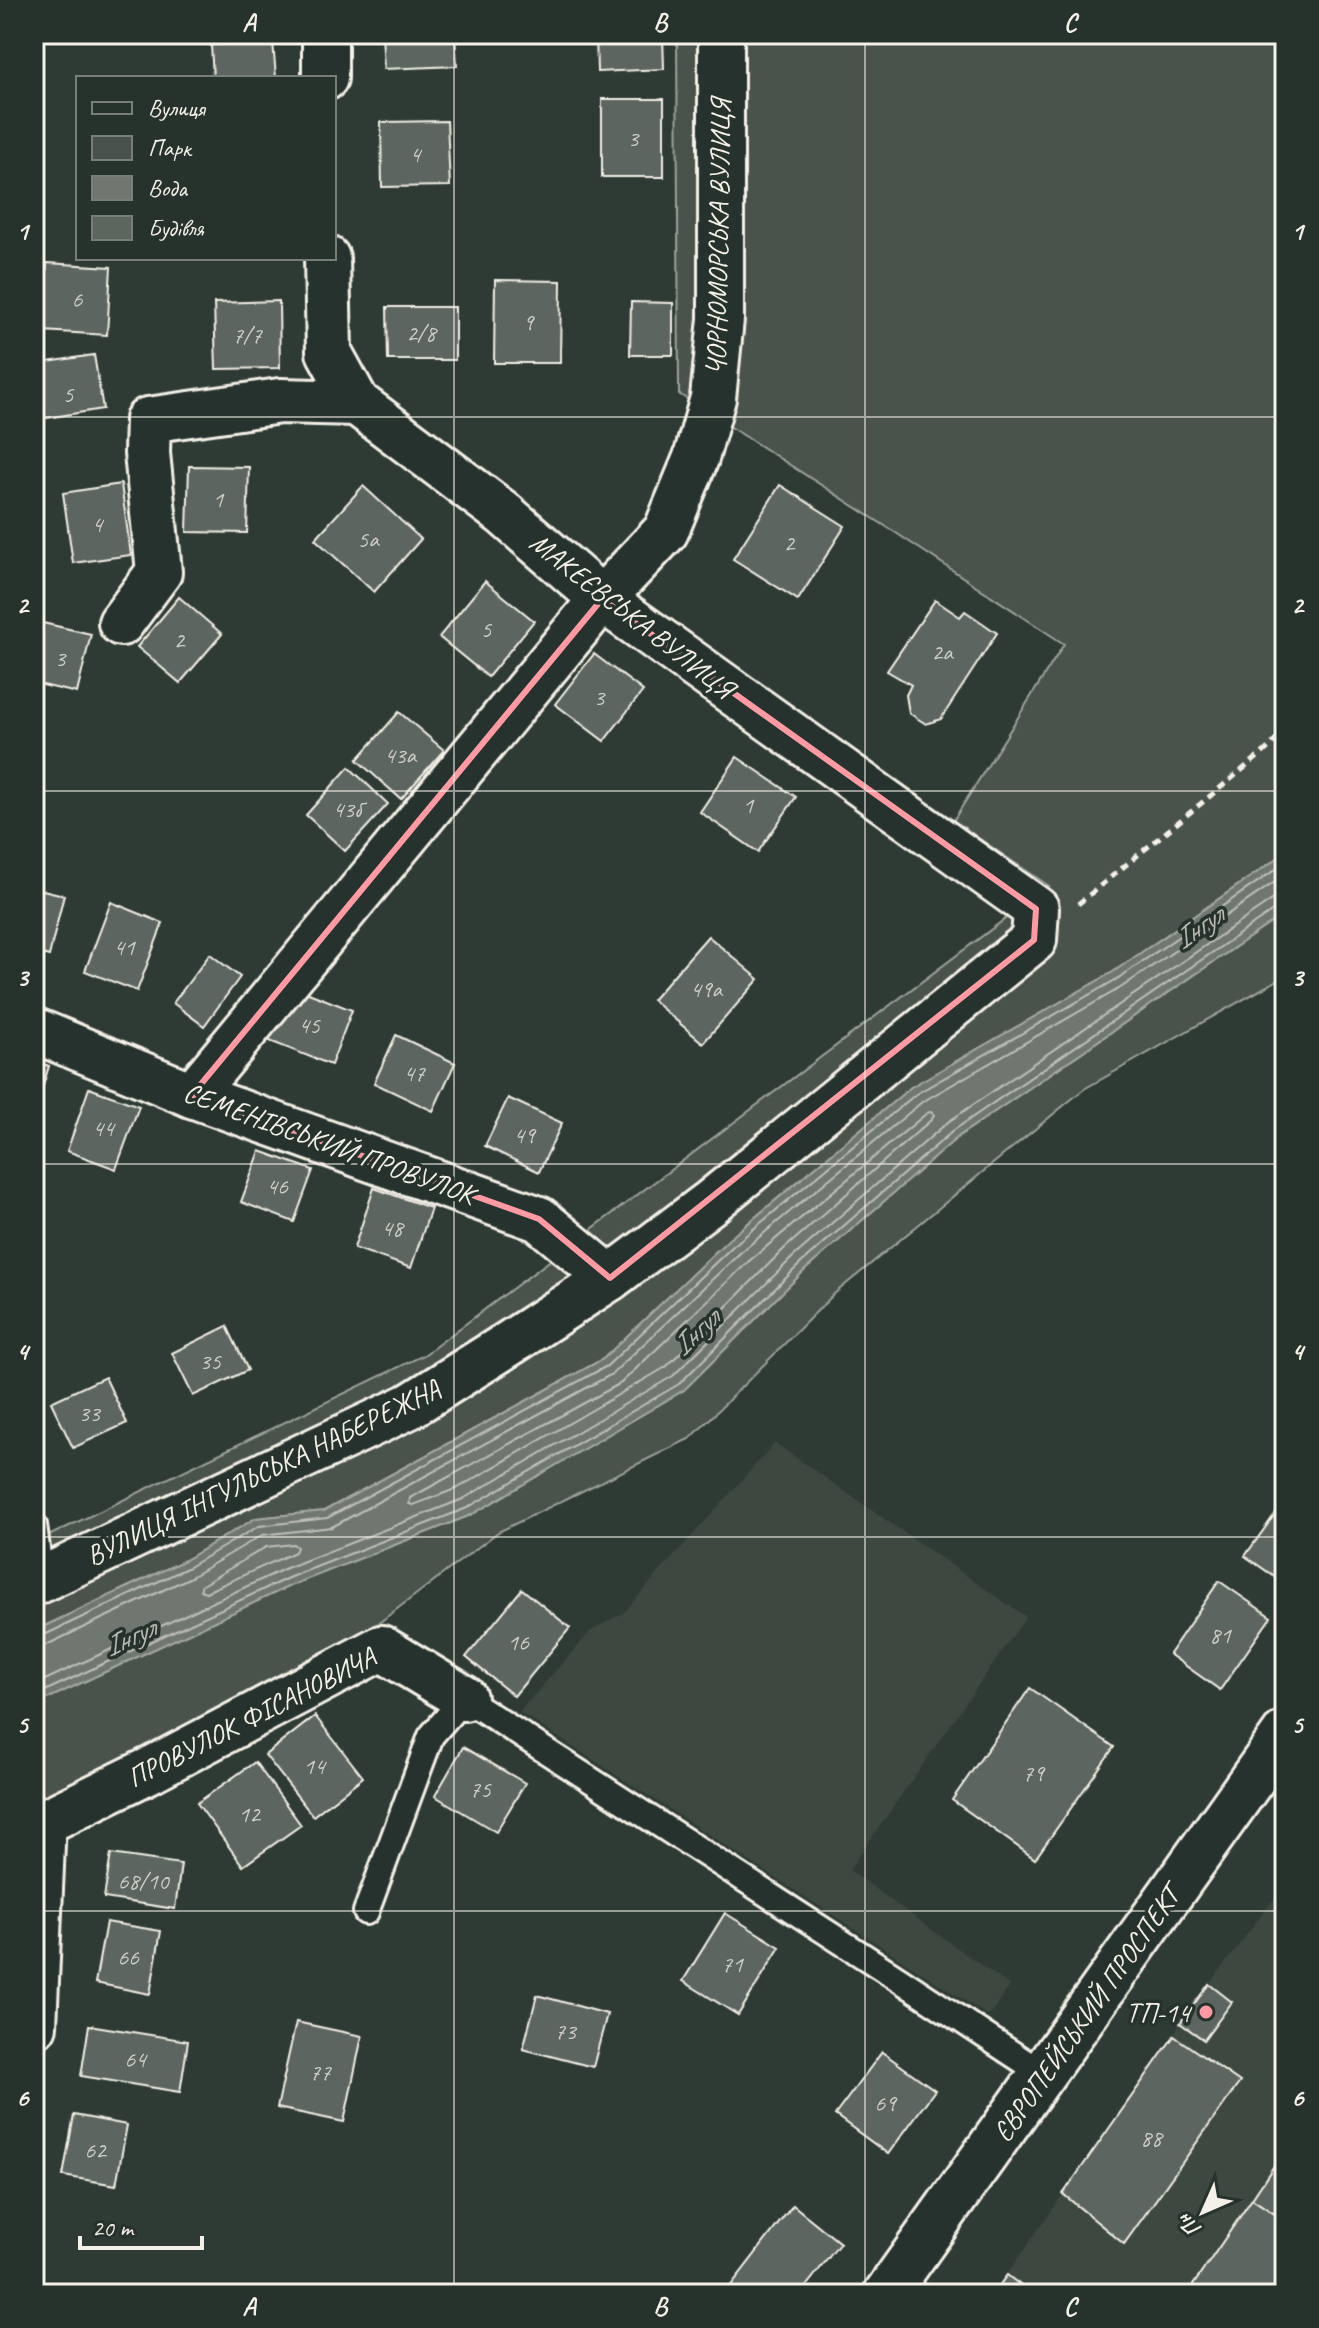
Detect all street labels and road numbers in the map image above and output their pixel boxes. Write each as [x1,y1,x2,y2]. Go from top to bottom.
street label: ЧОРНОМОРСЬКА ВУЛИЦЯ [698,94,738,375]
street label: МАКЕЄВСЬКА ВУЛИЦЯ [523,525,745,708]
street label: СЕМЕНІВСЬКИЙ ПРОВУЛОК [179,1074,484,1214]
street label: ВУЛИЦЯ ІНГУЛЬСЬКА НАБЕРЕЖНА [80,1370,447,1573]
street label: ПРОВУЛОК ФІСАНОВИЧА [121,1638,383,1795]
street label: ЄВРОПЕЙСЬКИЙ ПРОСПЕКТ [985,1874,1191,2148]

